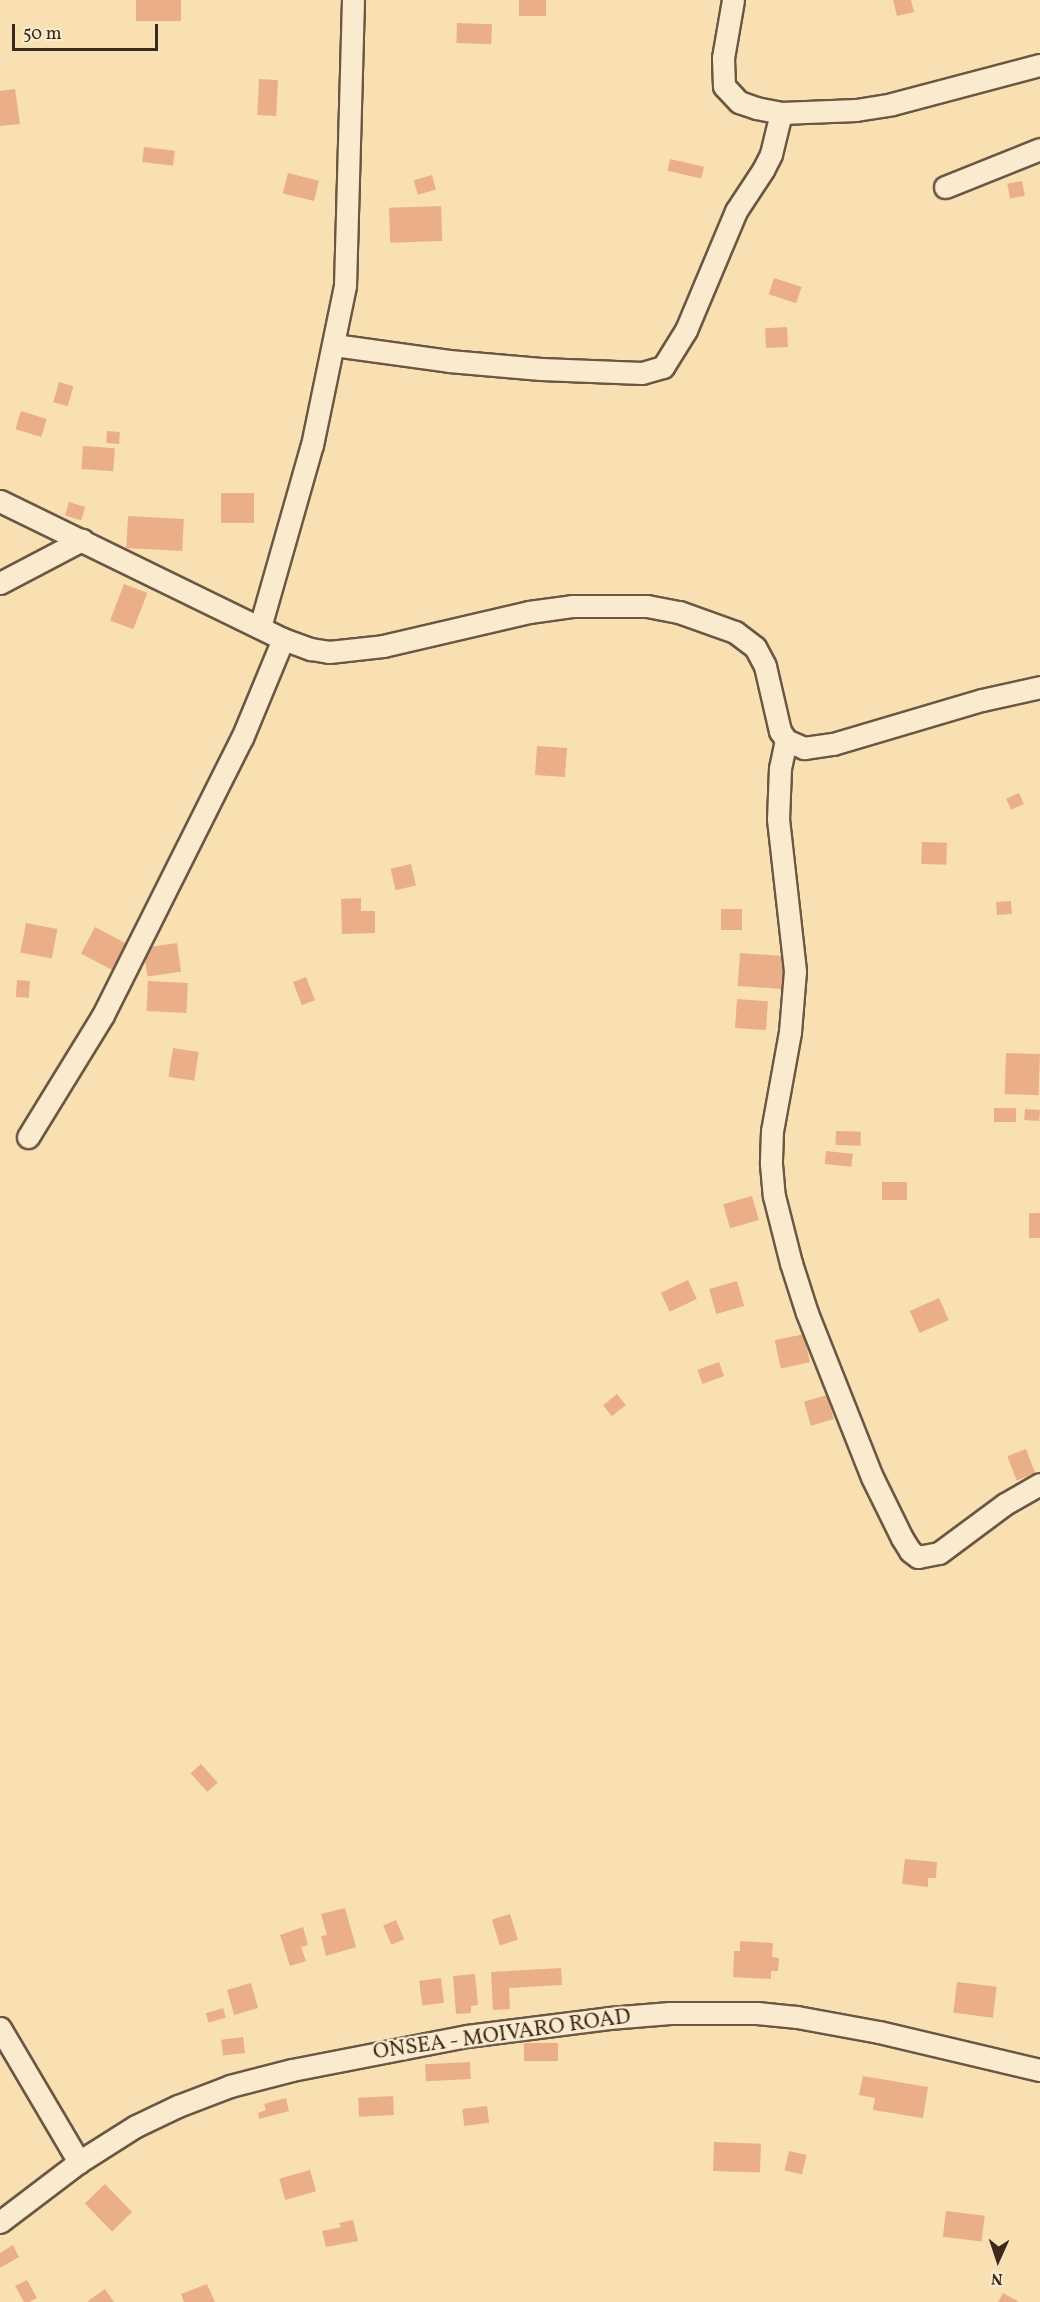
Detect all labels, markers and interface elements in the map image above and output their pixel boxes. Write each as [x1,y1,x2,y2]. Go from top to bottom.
scale bar [15,12,160,50]
text: 50 m [23,22,62,47]
street label: ONSEA - MOIVARO ROAD [371,2004,633,2066]
north arrow [968,2230,1028,2290]
text: N [991,2267,1003,2289]

